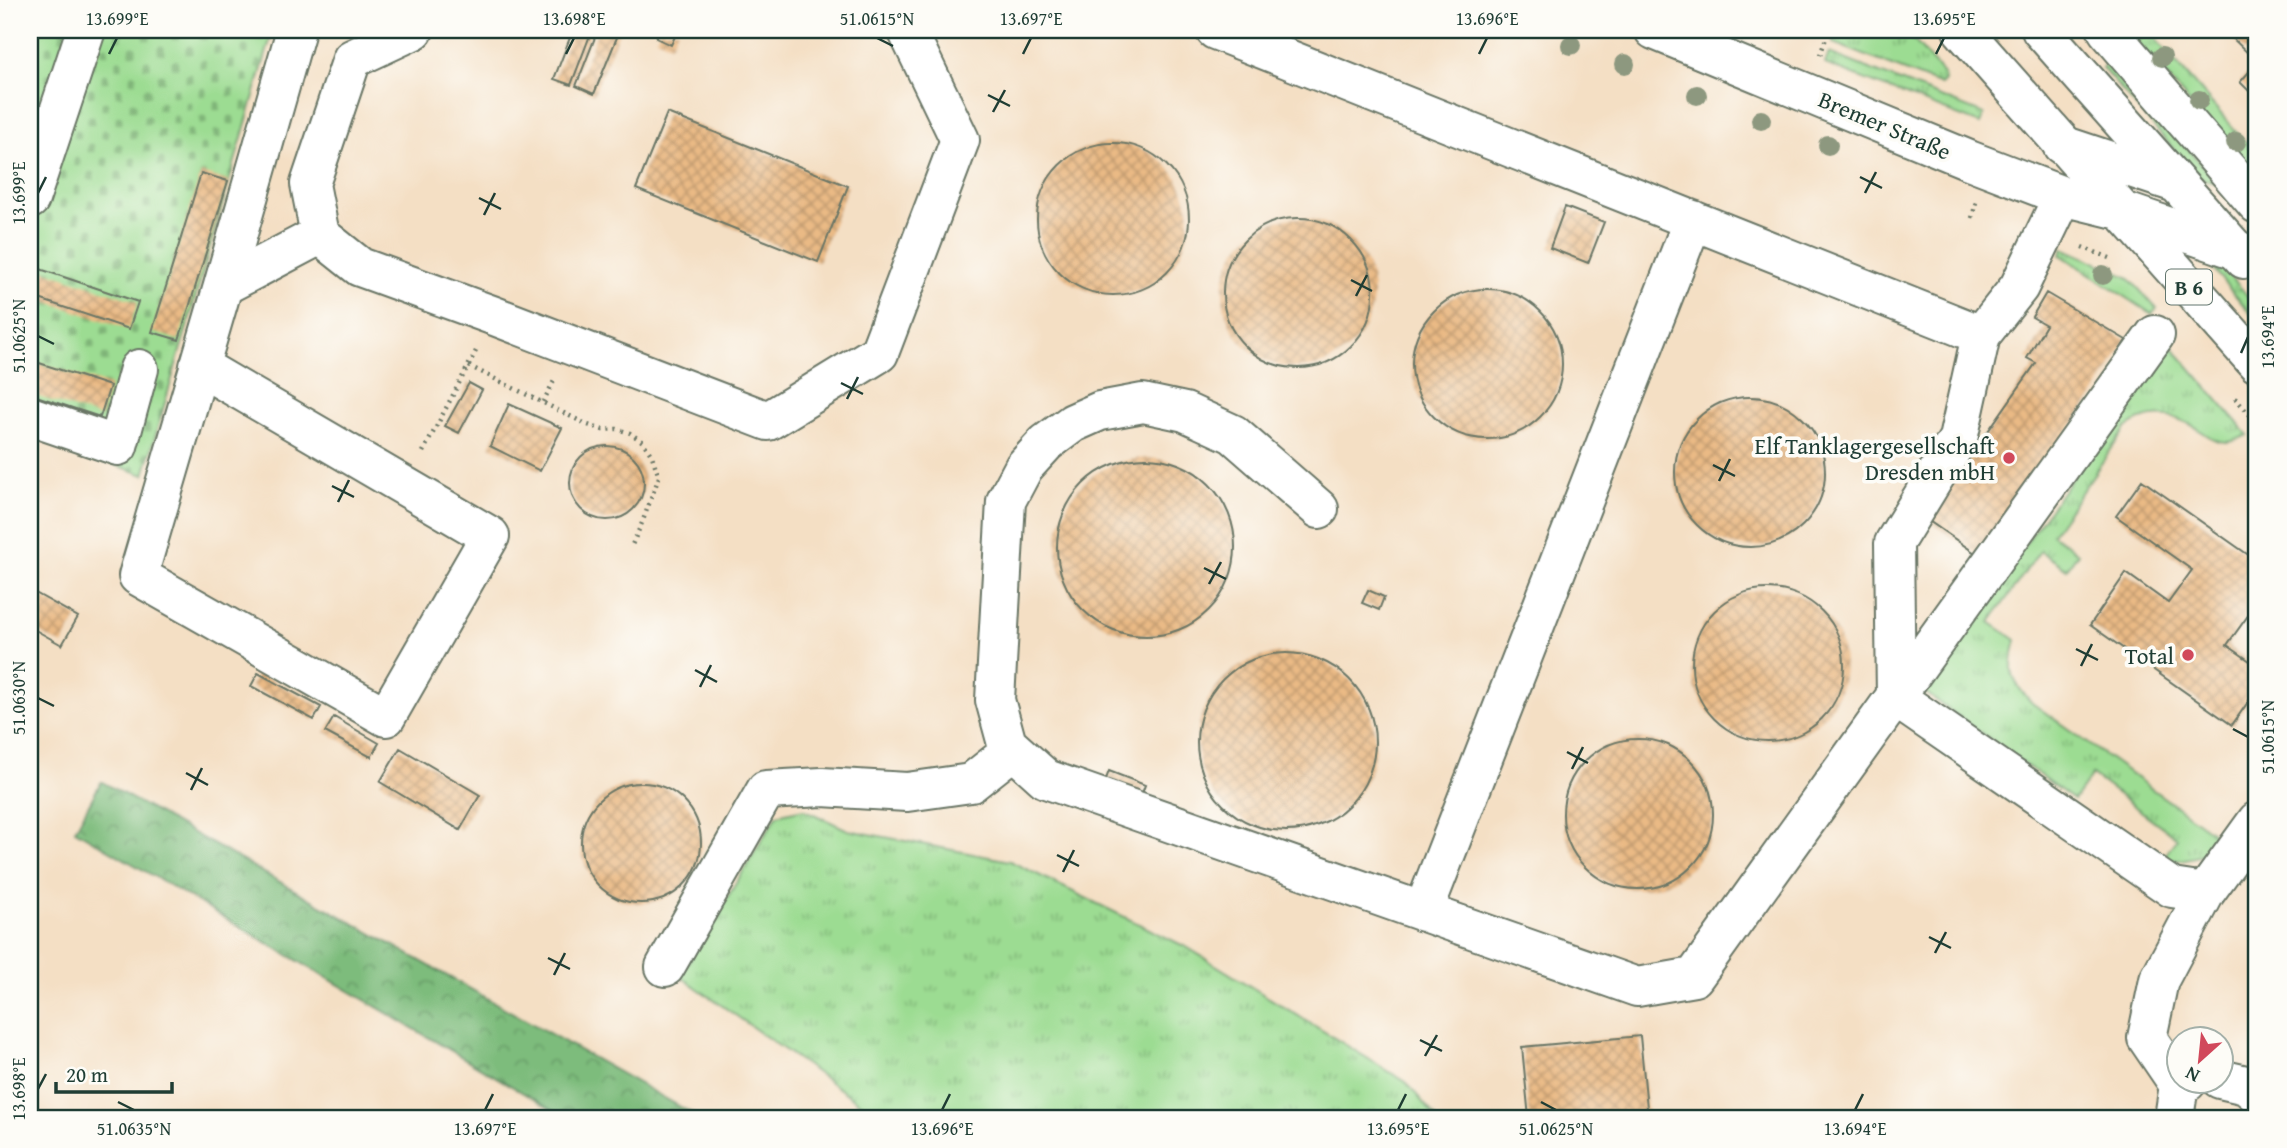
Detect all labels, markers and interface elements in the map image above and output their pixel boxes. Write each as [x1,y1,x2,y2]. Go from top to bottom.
text: 13.699°E [85,5,149,32]
text: 13.698°E [542,5,606,32]
text: 51.0615°N [840,5,915,32]
text: 13.697°E [999,5,1063,32]
text: 13.696°E [1455,5,1519,32]
text: 13.695°E [1912,5,1976,32]
street label: Bremer Straße [1814,82,1956,168]
text: 13.699°E [5,161,32,225]
road number: B 6 [2166,270,2212,304]
text: 51.0625°N [5,298,32,373]
text: 13.694°E [2254,305,2281,369]
place label: Elf Tanklagergesellschaft Dresden mbH [1755,429,1995,488]
marker: Elf Tanklagergesellschaft Dresden mbH [2001,450,2017,466]
place label: Total [2125,639,2174,672]
marker: Total [2180,647,2196,663]
text: 51.0630°N [5,660,32,735]
text: 51.0615°N [2254,699,2281,774]
north arrow [2164,1026,2234,1096]
scale bar [56,1050,172,1094]
text: 13.698°E [5,1057,32,1121]
text: 20 m [66,1059,108,1090]
text: N [2180,1060,2204,1091]
text: 51.0635°N [97,1115,172,1142]
text: 13.697°E [453,1115,517,1142]
text: 13.696°E [910,1115,974,1142]
text: 13.695°E [1366,1115,1430,1142]
text: 51.0625°N [1519,1115,1594,1142]
text: 13.694°E [1823,1115,1887,1142]

